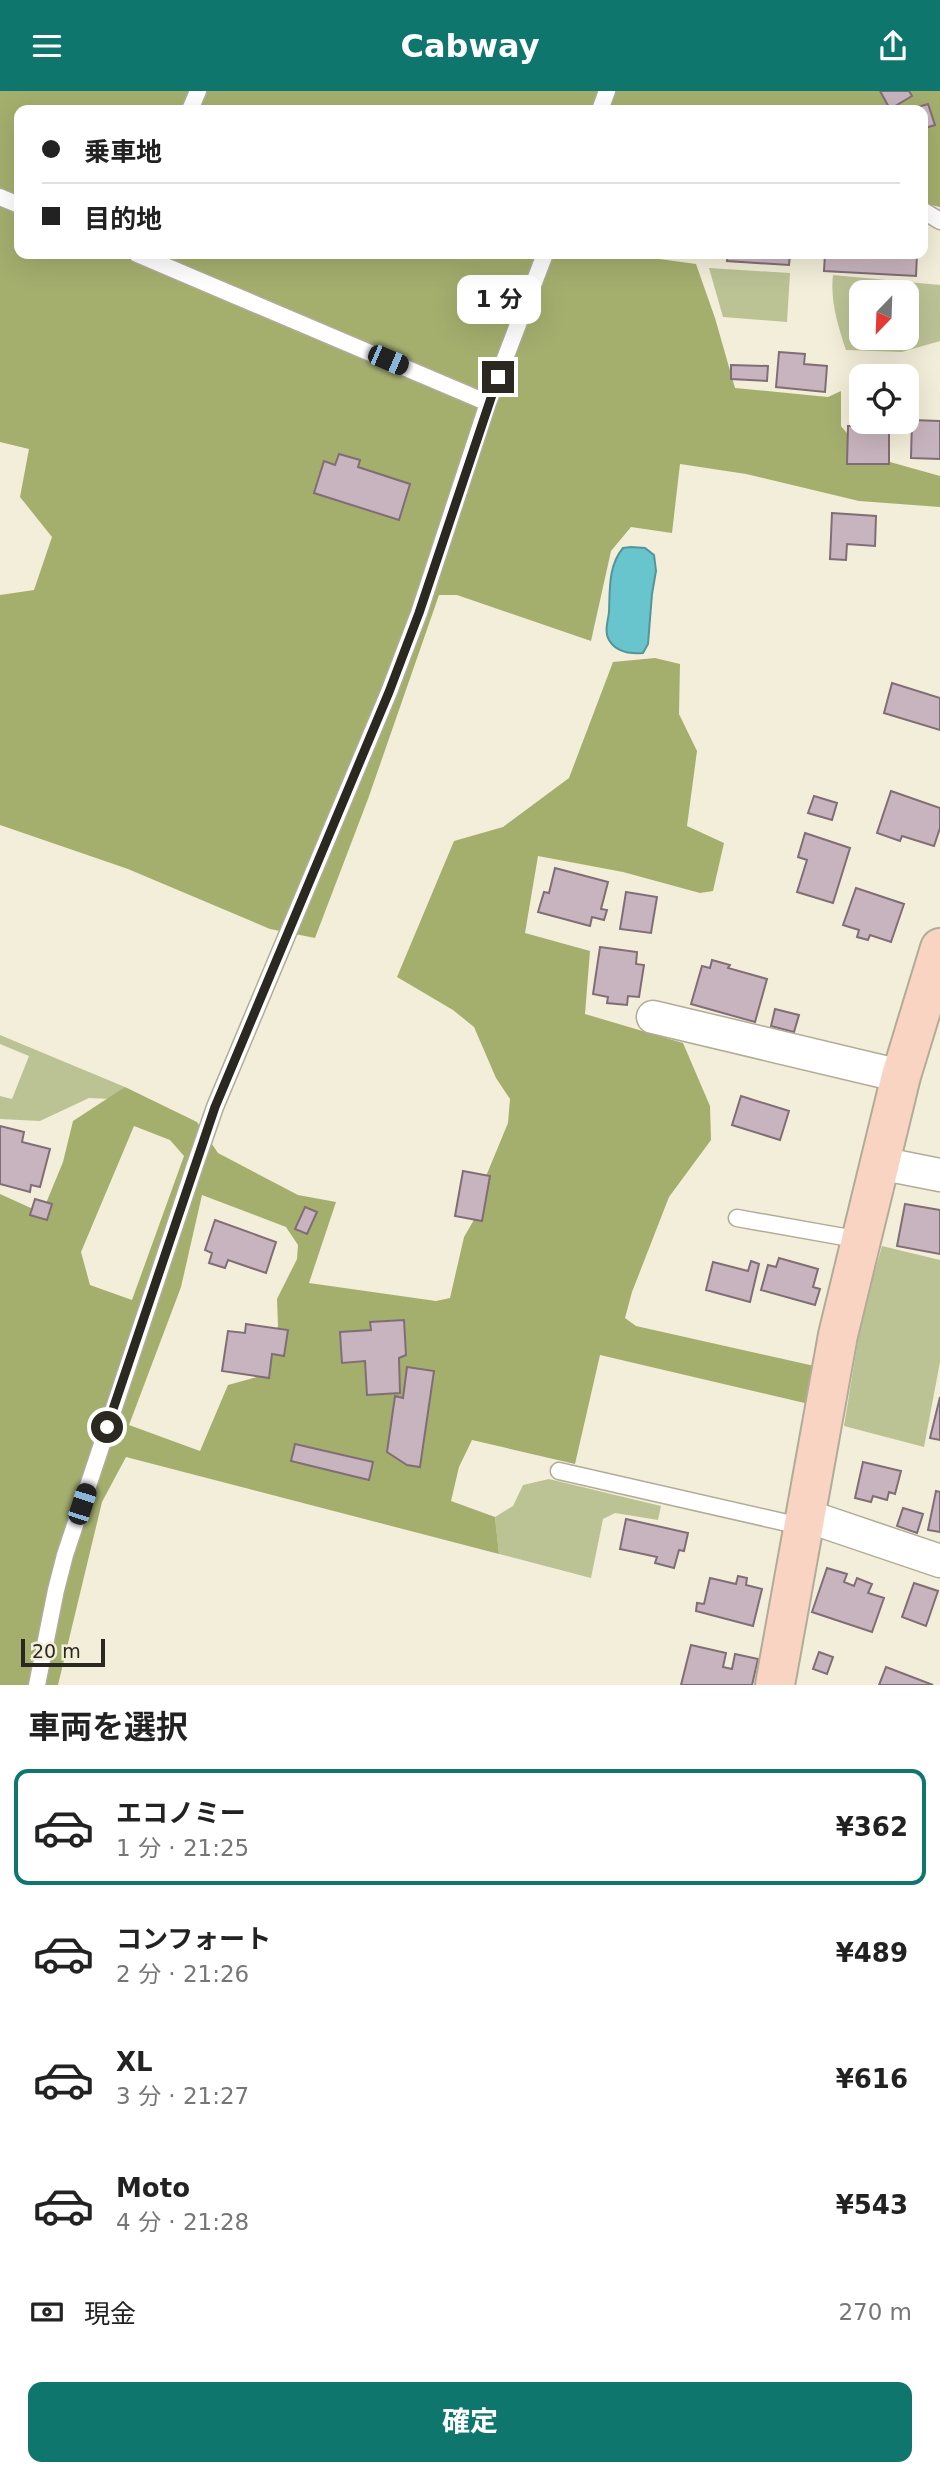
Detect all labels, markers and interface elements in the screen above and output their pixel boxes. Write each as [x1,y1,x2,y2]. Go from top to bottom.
icon: menu [28,27,66,65]
text: Cabway [400,27,540,65]
icon: share [874,27,912,65]
text: 乗車地 [84,137,162,167]
text: 目的地 [84,204,162,234]
callout: 1 分 [456,275,540,324]
north arrow [849,280,919,350]
map controls [849,280,919,434]
text: 1 分 [475,286,523,312]
car [365,342,412,378]
route end [482,361,514,393]
button: locate [849,364,919,434]
route start [91,1411,123,1443]
car [66,1481,99,1527]
scale bar [21,1636,105,1668]
text: 20 m [32,1640,81,1662]
text: 車両を選択 [28,1708,188,1746]
icon: car [32,1796,95,1859]
text: エコノミー [116,1798,246,1828]
text: ¥362 [836,1812,908,1842]
text: 1 分 · 21:25 [116,1835,249,1861]
icon: car [32,1922,95,1985]
text: コンフォート [116,1924,271,1954]
text: ¥489 [836,1938,908,1968]
text: 2 分 · 21:26 [116,1961,249,1987]
text: XL [116,2047,153,2077]
icon: car [32,2048,95,2111]
text: ¥616 [836,2064,908,2094]
text: 3 分 · 21:27 [116,2083,249,2109]
text: Moto [116,2173,190,2203]
icon: car [32,2174,95,2237]
text: ¥543 [836,2190,908,2220]
text: 4 分 · 21:28 [116,2209,249,2235]
icon: cash [28,2293,66,2331]
text: 現金 [84,2299,136,2329]
text: 270 m [838,2299,912,2325]
button: 確定 [28,2382,912,2462]

